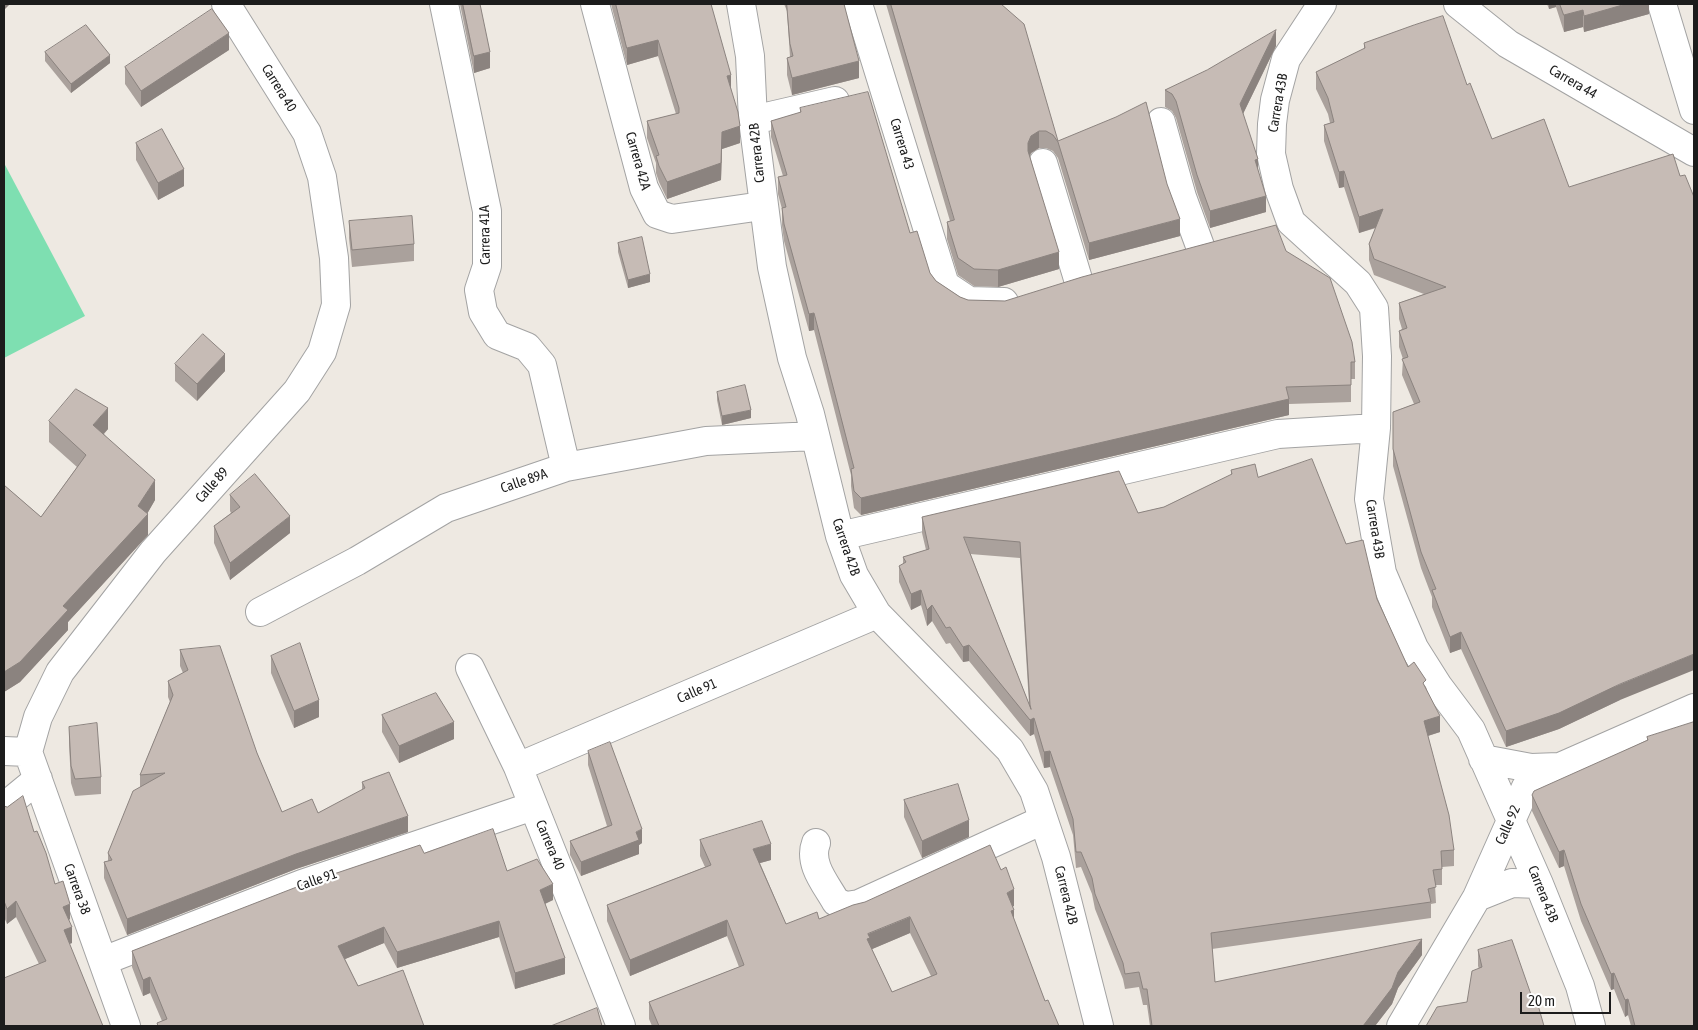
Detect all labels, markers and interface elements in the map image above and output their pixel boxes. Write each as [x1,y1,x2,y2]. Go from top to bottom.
street label: Carrera 40 [258,61,300,115]
street label: Carrera 44 [1546,62,1600,102]
street label: Carrera 43B [1265,72,1291,134]
street label: Carrera 43 [886,116,918,172]
street label: Carrera 42B [746,123,768,183]
street label: Carrera 42A [622,130,654,192]
street label: Carrera 41A [476,205,494,265]
street label: Calle 89 [192,464,232,506]
street label: Calle 89A [498,465,550,497]
street label: Carrera 43B [1362,498,1388,560]
street label: Carrera 42B [828,516,864,578]
street label: Calle 91 [675,675,719,707]
street label: Calle 92 [1492,803,1524,847]
street label: Carrera 40 [532,817,568,873]
street label: Carrera 38 [60,861,94,917]
street label: Carrera 43B [1524,863,1562,925]
street label: Carrera 42B [1051,864,1081,926]
street label: Calle 91 [295,865,339,895]
scale bar [1523,982,1614,1014]
text: 20 m [1528,992,1555,1009]

